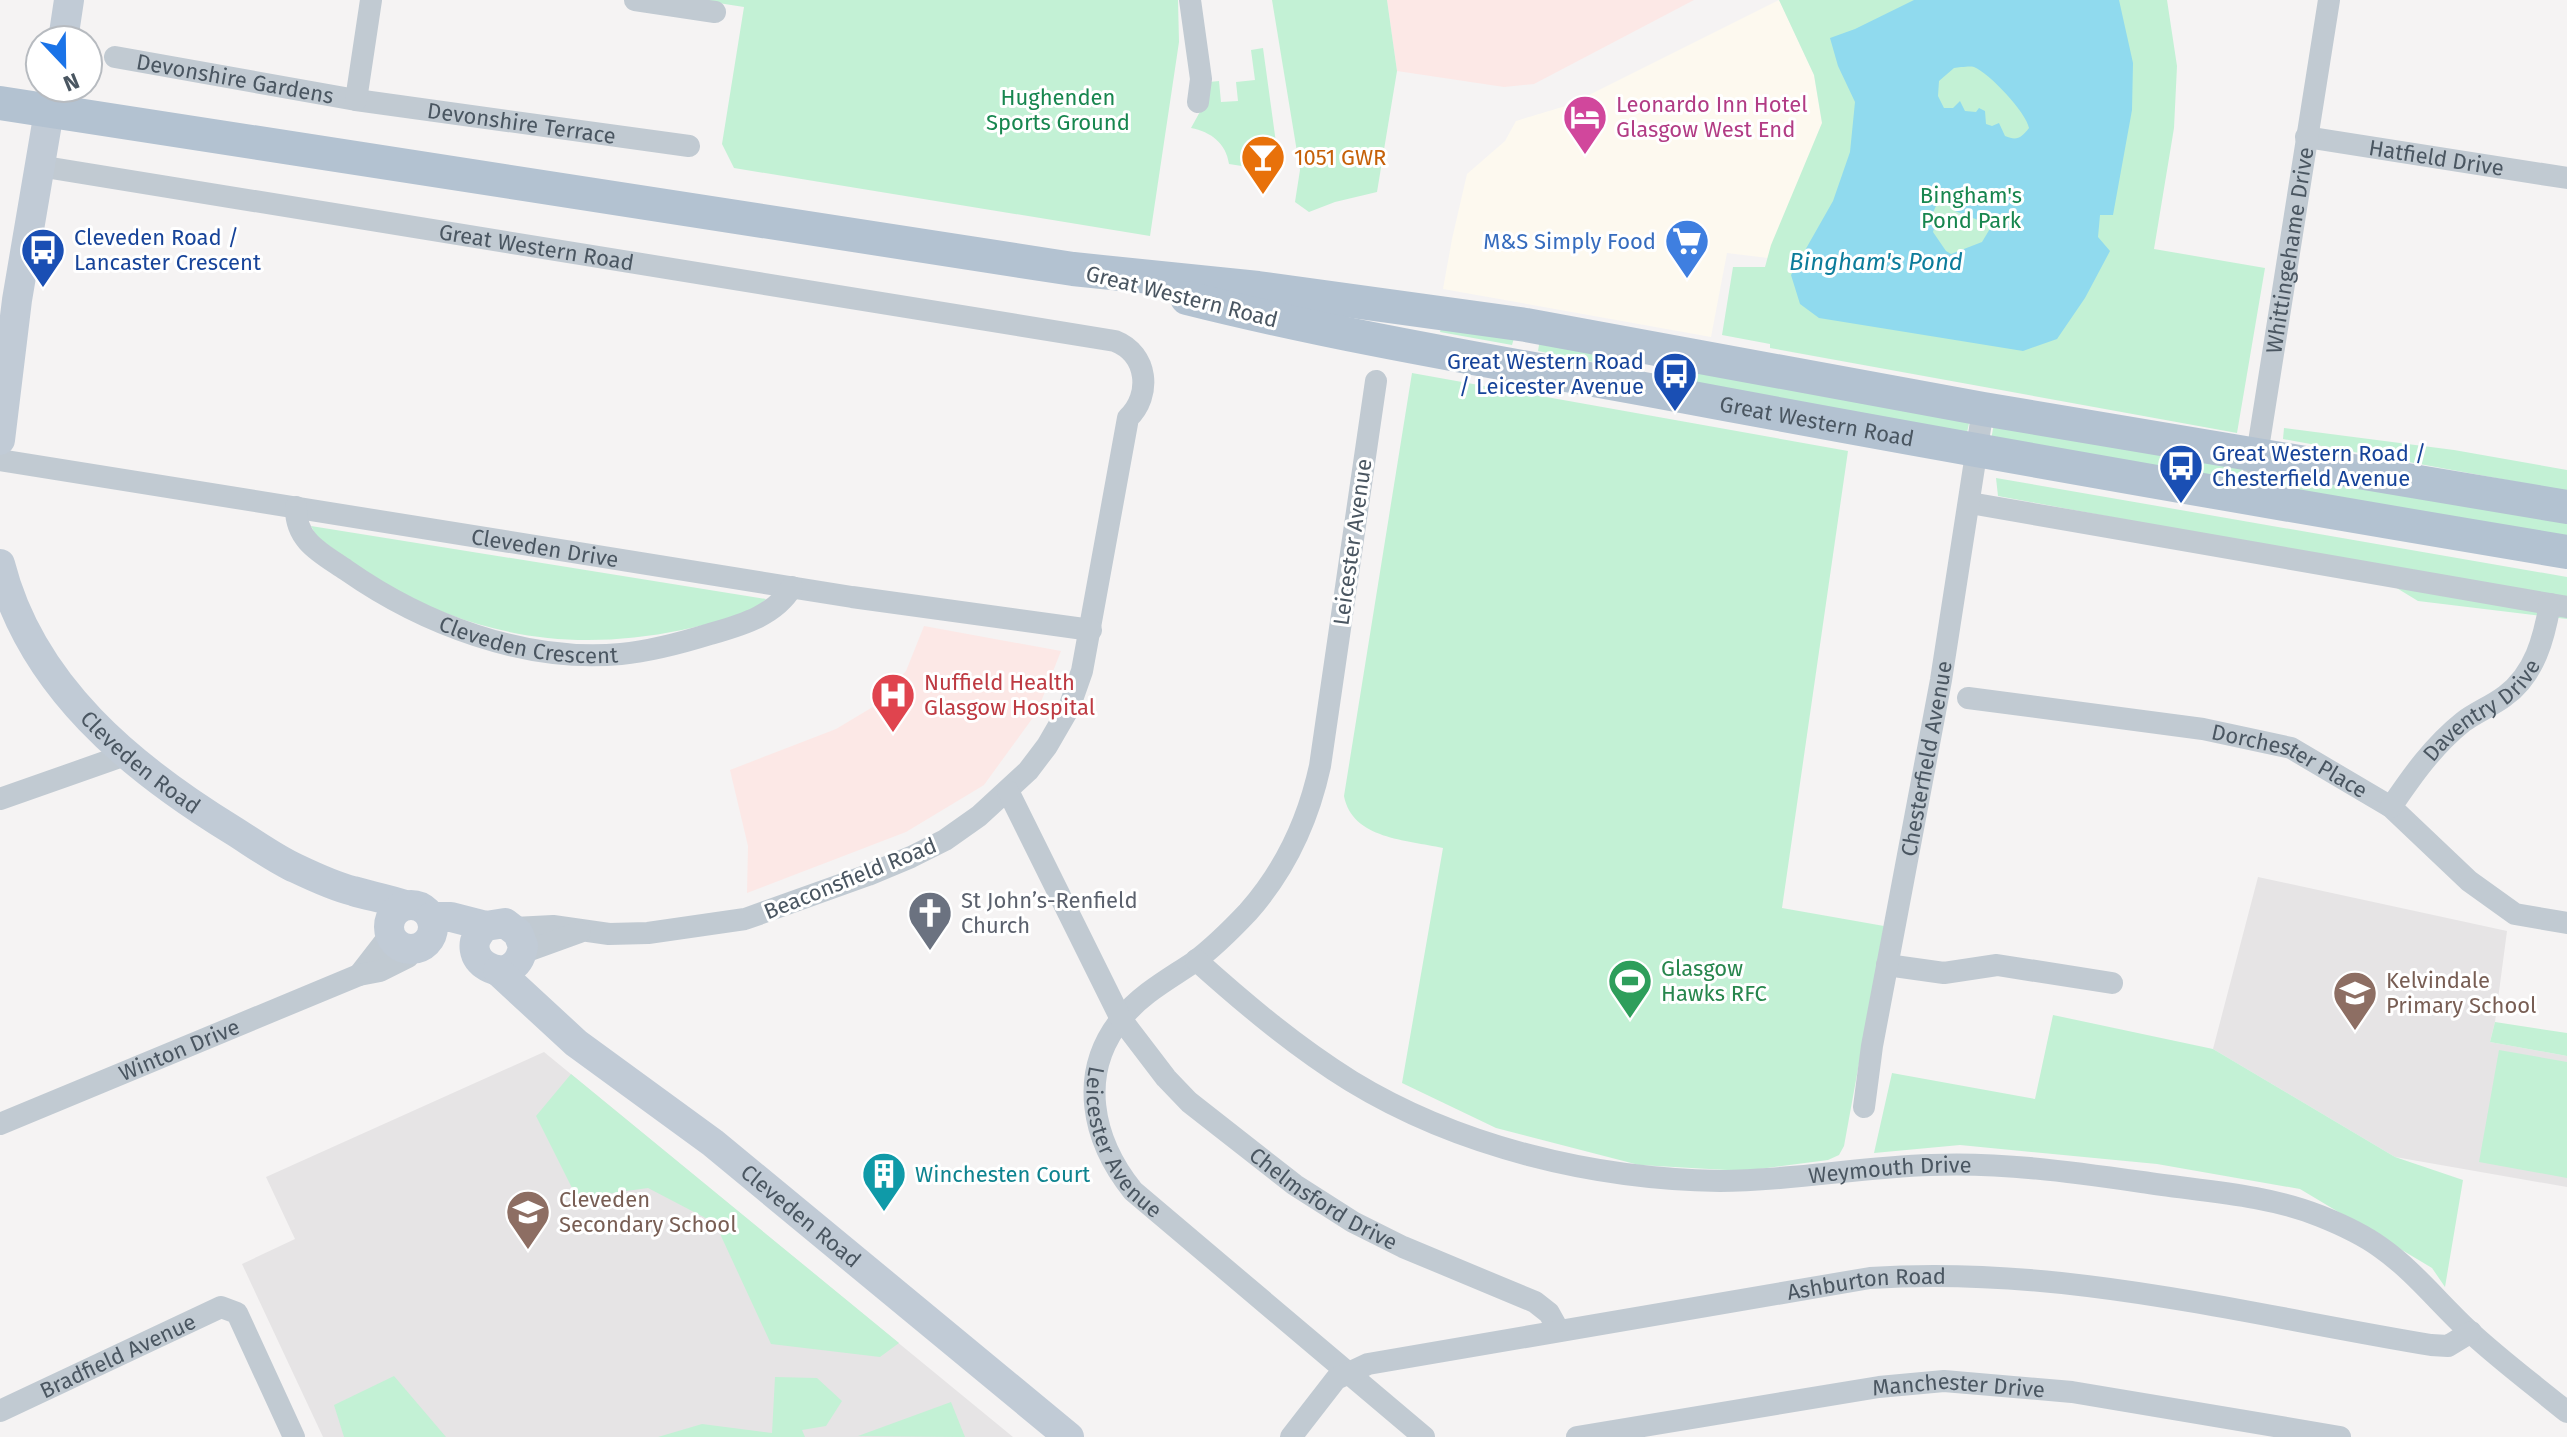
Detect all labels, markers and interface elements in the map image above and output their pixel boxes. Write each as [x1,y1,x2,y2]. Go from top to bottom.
north arrow [24,24,104,104]
street label: Devonshire Gardens [134,48,336,110]
text: N [59,67,83,97]
park label: Hughenden Sports Ground [986,84,1130,136]
place label: Leonardo Inn Hotel Glasgow West End [1616,91,1808,143]
hotel icon: Leonardo Inn Hotel Glasgow West End [1561,93,1609,156]
street label: Devonshire Terrace [426,97,618,150]
bar icon: 1051 GWR [1239,133,1287,196]
street label: Hatfield Drive [2367,134,2506,182]
place label: 1051 GWR [1294,144,1386,171]
street label: Whittingehame Drive [2260,145,2320,355]
park label: Bingham's Pond Park [1920,182,2022,234]
supermarket icon: M&S Simply Food [1663,217,1711,280]
street label: Great Western Road [437,218,636,277]
place label: Cleveden Road / Lancaster Crescent [74,224,261,276]
bus stop icon: Cleveden Road / Lancaster Crescent [19,226,67,289]
place label: M&S Simply Food [1483,228,1656,255]
water label: Bingham's Pond [1789,248,1963,276]
street label: Great Western Road [1083,260,1281,333]
place label: Great Western Road / Leicester Avenue [1447,348,1644,400]
bus stop icon: Great Western Road / Leicester Avenue [1651,350,1699,413]
street label: Great Western Road [1717,390,1916,453]
place label: Great Western Road / Chesterfield Avenue [2212,440,2426,492]
bus stop icon: Great Western Road / Chesterfield Avenue [2157,442,2205,505]
street label: Leicester Avenue [1327,457,1378,627]
street label: Cleveden Drive [469,523,620,573]
street label: Cleveden Crescent [435,610,619,669]
street label: Daventry Drive [2417,655,2546,767]
street label: Chesterfield Avenue [1895,659,1958,859]
place label: Nuffield Health Glasgow Hospital [924,669,1095,721]
hospital icon: Nuffield Health Glasgow Hospital [869,671,917,734]
street label: Cleveden Road [75,705,206,820]
street label: Dorchester Place [2209,718,2372,804]
street label: Beaconsfield Road [760,832,941,925]
place label: St John’s-Renfield Church [961,887,1138,939]
church icon: St John’s-Renfield Church [906,889,954,952]
place label: Glasgow Hawks RFC [1661,955,1767,1007]
sports icon: Glasgow Hawks RFC [1606,957,1654,1020]
place label: Kelvindale Primary School [2386,967,2537,1019]
school or university icon: Kelvindale Primary School [2331,969,2379,1032]
street label: Winton Drive [115,1013,244,1087]
street label: Leicester Avenue [1080,1064,1168,1224]
street label: Chelmsford Drive [1244,1141,1402,1256]
building icon: Winchesten Court [860,1150,908,1213]
street label: Weymouth Drive [1807,1151,1972,1189]
street label: Cleveden Road [735,1159,866,1274]
place label: Winchesten Court [915,1161,1090,1188]
place label: Cleveden Secondary School [559,1186,737,1238]
school or university icon: Cleveden Secondary School [504,1188,552,1251]
street label: Ashburton Road [1785,1263,1946,1306]
street label: Bradfield Avenue [35,1308,200,1404]
street label: Manchester Drive [1871,1368,2046,1404]

